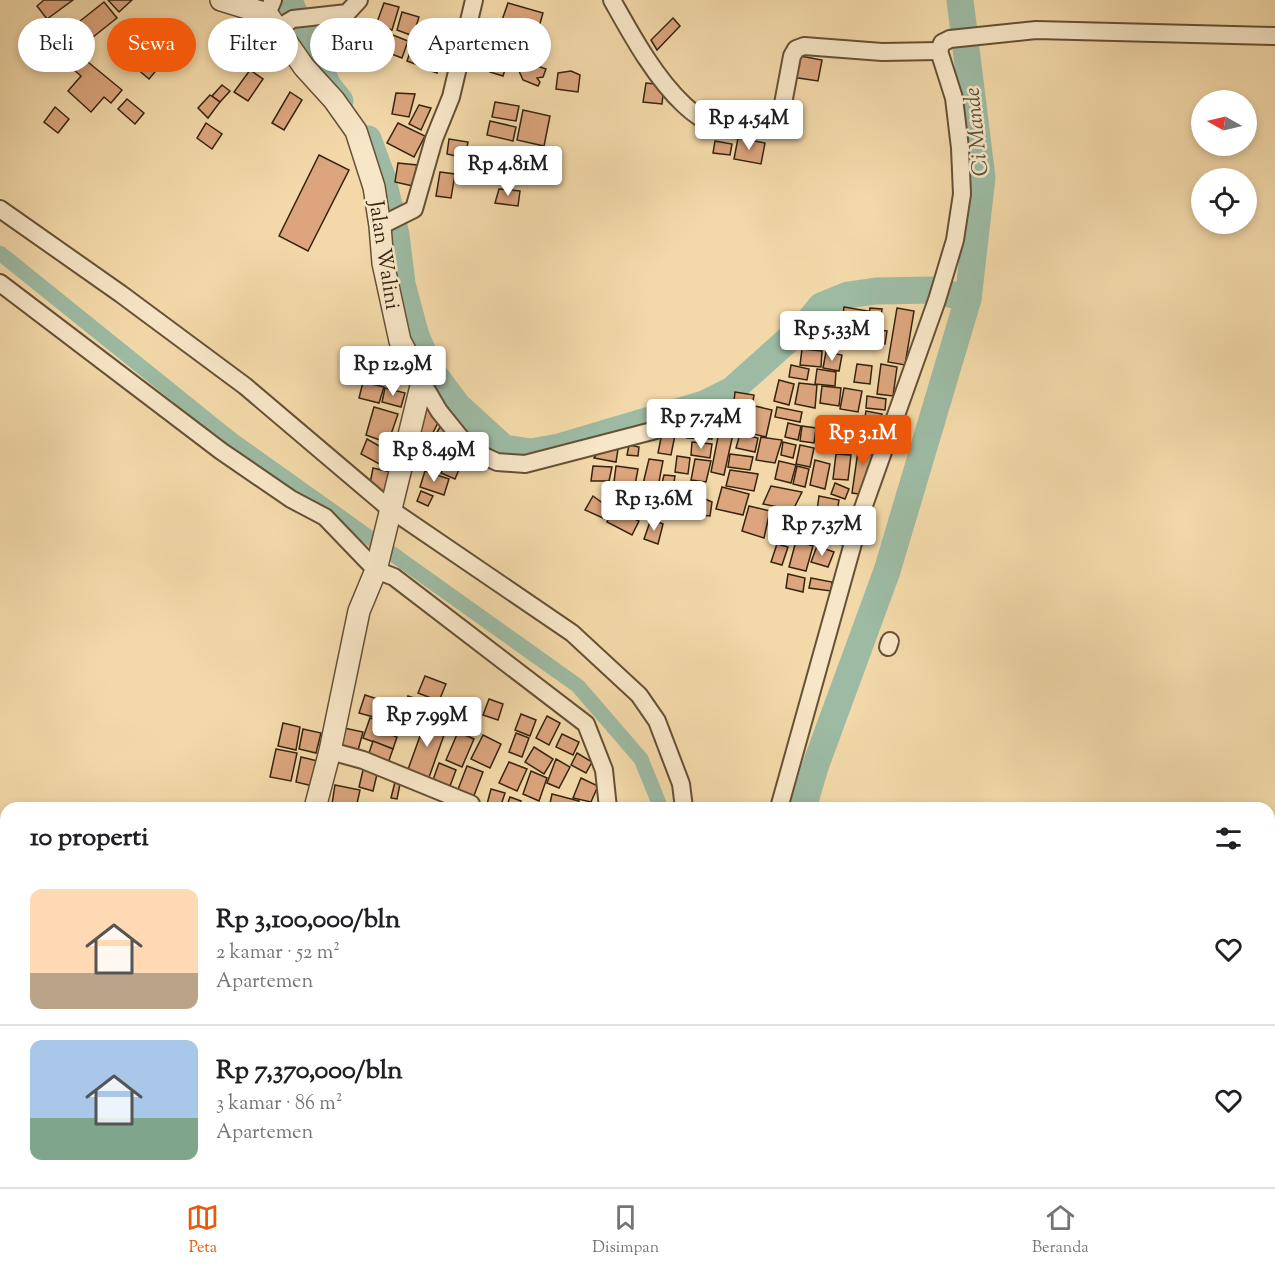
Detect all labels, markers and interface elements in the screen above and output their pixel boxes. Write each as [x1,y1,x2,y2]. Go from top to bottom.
chip: Beli [18,18,95,72]
chip: Sewa [107,18,196,72]
chip: Filter [208,18,298,72]
chip: Baru [310,18,395,72]
chip: Apartemen [407,18,551,72]
water label: Ci Mande [957,86,999,178]
north arrow [1191,90,1257,156]
map controls [1191,90,1257,234]
pin: Rp 4.54M [687,100,811,151]
text: Rp 4.54M [709,105,789,134]
pin: Rp 4.81M [446,146,570,197]
text: Rp 4.81M [468,151,548,180]
button: locate [1191,168,1257,234]
street label: Jalan Walini [359,198,406,312]
pin: Rp 5.33M [770,311,894,362]
text: Rp 5.33M [794,316,870,345]
pin: Rp 12.9M [331,346,455,397]
text: Rp 12.9M [354,351,432,380]
pin: Rp 7.74M [639,399,763,450]
text: Rp 7.74M [661,404,741,433]
pin: Rp 3.1M [808,415,918,466]
text: Rp 3.1M [829,420,897,449]
pin: Rp 8.49M [372,432,496,483]
text: Rp 8.49M [393,437,475,466]
pin: Rp 13.6M [592,481,716,532]
text: Rp 13.6M [615,486,693,515]
pin: Rp 7.37M [760,506,884,557]
text: Rp 7.37M [782,511,862,540]
pin: Rp 7.99M [365,697,489,748]
text: Rp 7.99M [386,702,468,731]
text: 10 properti [30,820,149,857]
icon: filters [1212,822,1245,855]
text: Rp 3,100,000/bln [216,902,400,939]
icon: home [78,913,150,985]
icon: heart [1212,933,1245,966]
text: 2 kamar · 52 m² [216,939,340,968]
text: Apartemen [216,968,313,997]
text: Rp 7,370,000/bln [216,1053,403,1090]
icon: home [78,1064,150,1136]
icon: heart [1212,1084,1245,1117]
text: 3 kamar · 86 m² [216,1090,342,1119]
text: Apartemen [216,1119,313,1148]
tab: Peta [186,1201,219,1260]
tab: Disimpan [592,1201,659,1260]
tab: Beranda [1032,1201,1089,1260]

